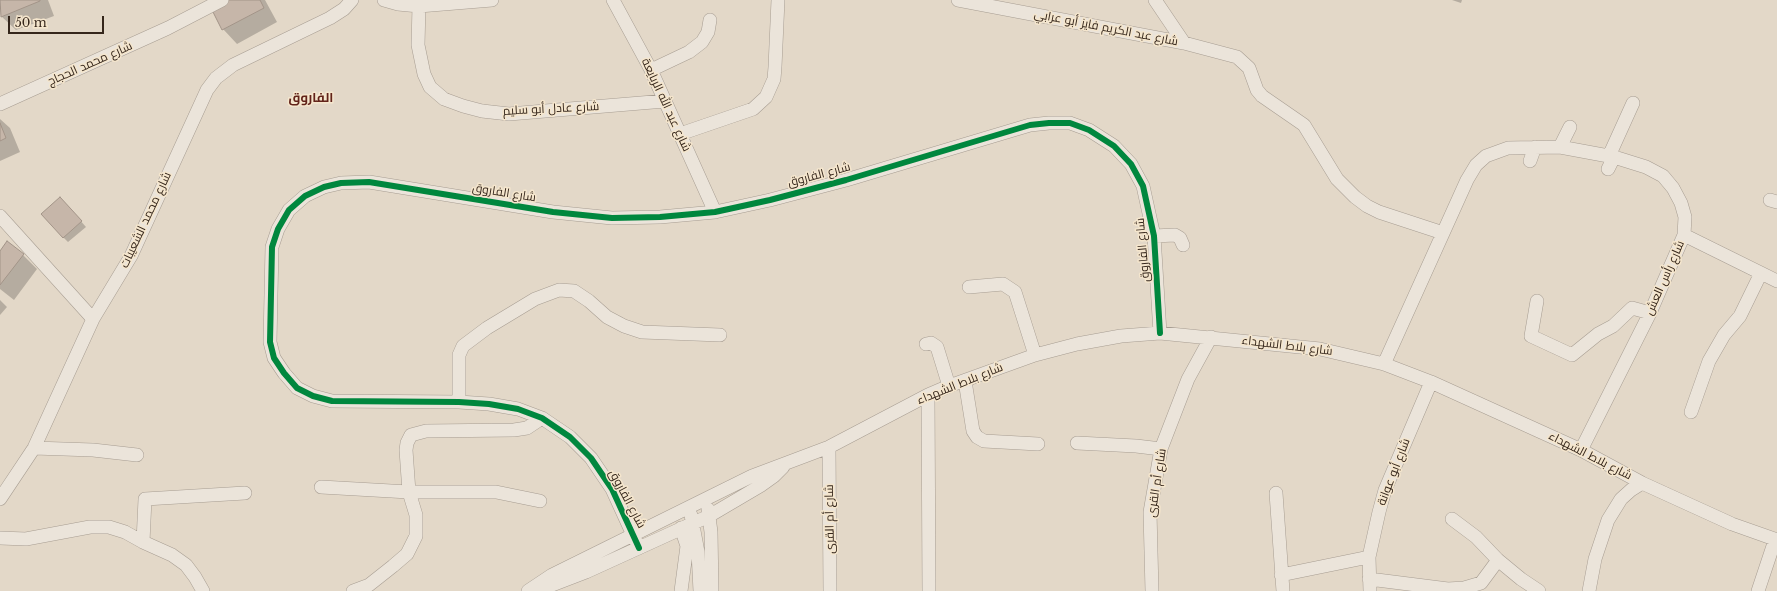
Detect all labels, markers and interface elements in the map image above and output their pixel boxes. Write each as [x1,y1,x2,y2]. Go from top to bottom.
street label: شارع عبد الكريم فايز أبو عرابي [1033,7,1179,49]
scale bar [10,8,106,34]
text: 50 m [15,15,47,30]
street label: شارع محمد الحجاج [45,39,135,89]
street label: شارع عبد الله الربايعة [638,56,694,154]
district label: الفاروق [289,90,333,106]
street label: شارع عادل أبو سليم [502,99,600,119]
street label: شارع الفاروق [786,160,852,190]
street label: شارع محمد الشعيبات [117,170,175,270]
street label: شارع الفاروق [471,181,537,205]
street label: شارع الفاروق [1133,217,1153,283]
street label: شارع رأس العش [1642,238,1688,318]
street label: شارع بلاط الشهداء [1241,333,1333,359]
street label: شارع بلاط الشهداء [915,360,1005,408]
street label: شارع بلاط الشهداء [1546,429,1634,483]
street label: شارع أبو عوانة [1375,436,1413,508]
street label: شارع أم القرى [1144,448,1170,518]
street label: شارع الفاروق [606,467,648,531]
street label: شارع أم القرى [822,484,838,554]

